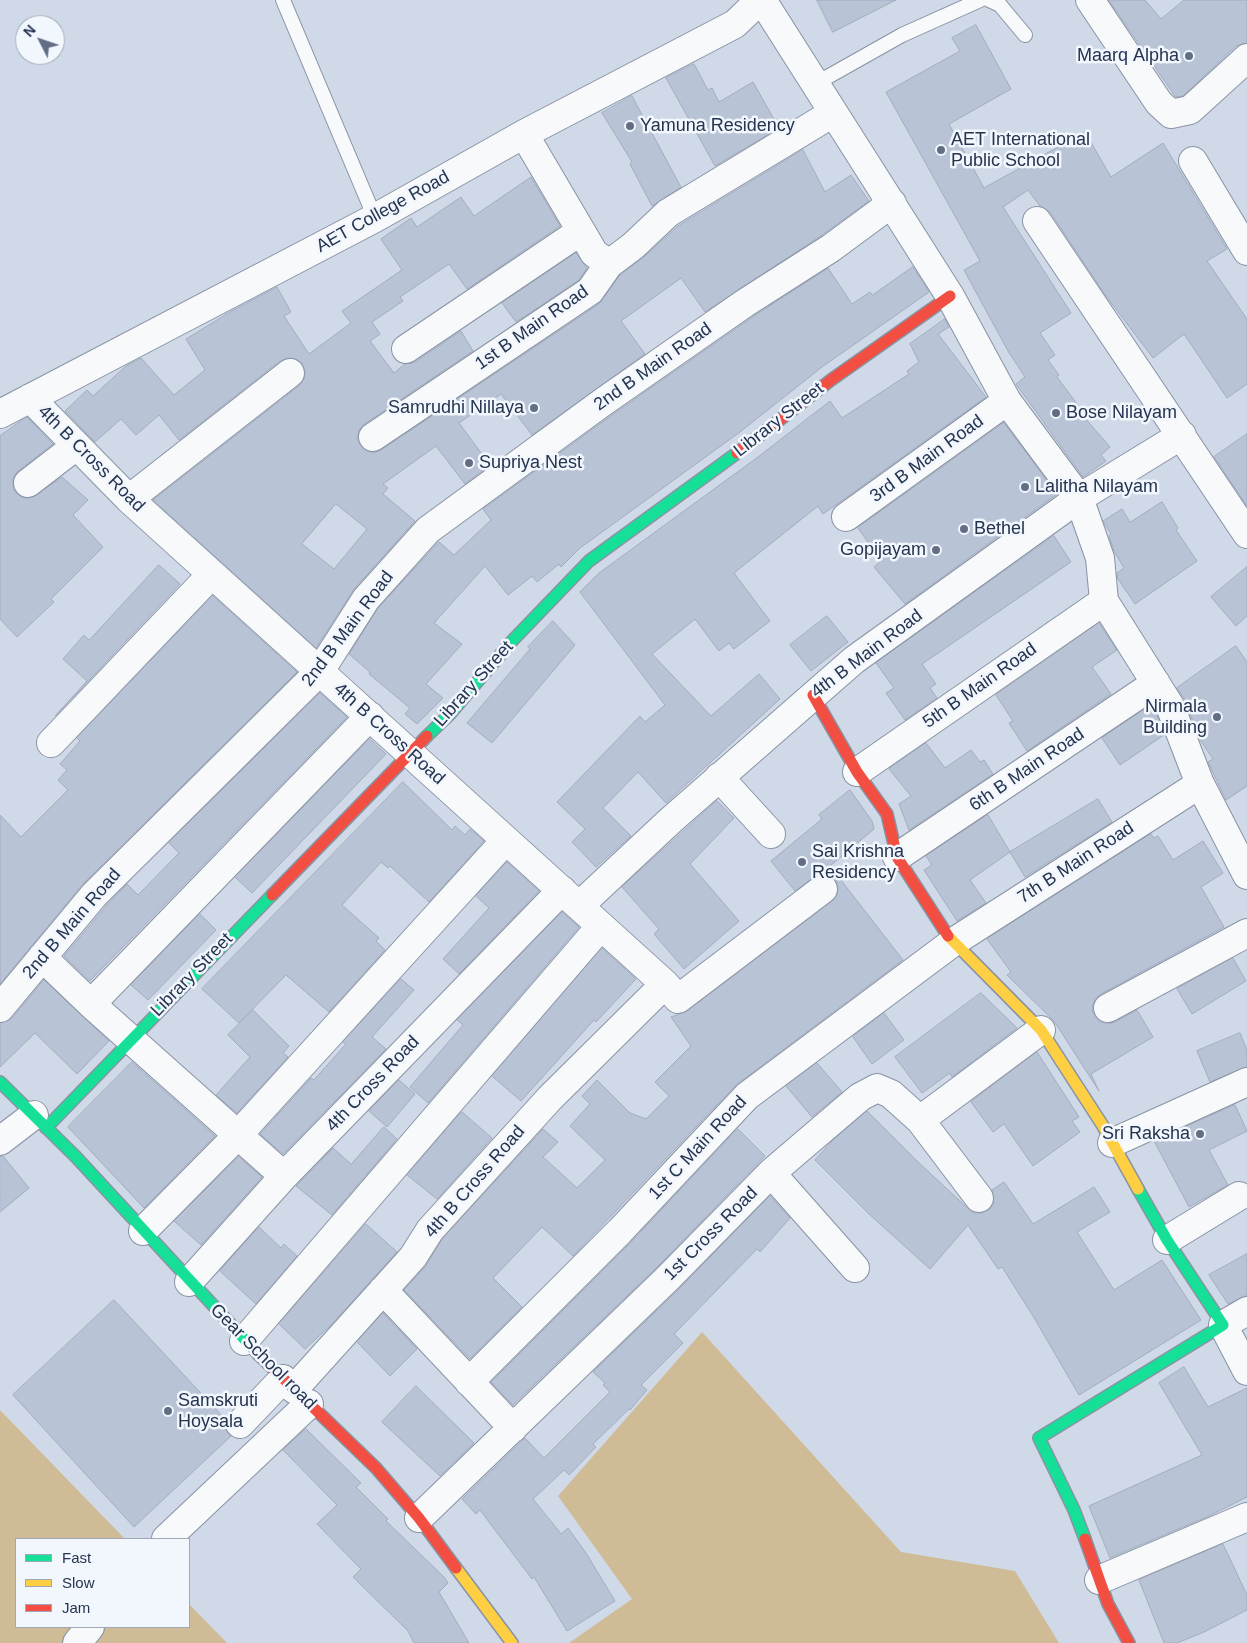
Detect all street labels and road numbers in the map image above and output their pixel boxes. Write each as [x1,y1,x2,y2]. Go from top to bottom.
street label: AET College Road [313,166,453,258]
street label: 1st B Main Road [471,281,593,375]
street label: 2nd B Main Road [590,318,716,416]
street label: Library Street [730,378,828,462]
street label: 4th B Cross Road [33,401,149,517]
street label: 3rd B Main Road [866,411,988,507]
street label: 2nd B Main Road [298,567,398,691]
street label: 4th B Main Road [807,605,927,703]
street label: Library Street [430,637,518,731]
street label: 5th B Main Road [919,639,1041,733]
street label: 4th B Cross Road [329,678,449,790]
street label: 6th B Main Road [965,724,1089,816]
street label: 7th B Main Road [1014,817,1138,909]
street label: 2nd B Main Road [18,864,126,984]
street label: Library Street [147,929,237,1021]
street label: 4th Cross Road [322,1032,424,1136]
street label: 1st C Main Road [644,1092,752,1204]
street label: 4th B Cross Road [420,1121,530,1243]
street label: 1st Cross Road [660,1183,762,1285]
street label: Gear School road [205,1299,321,1415]

